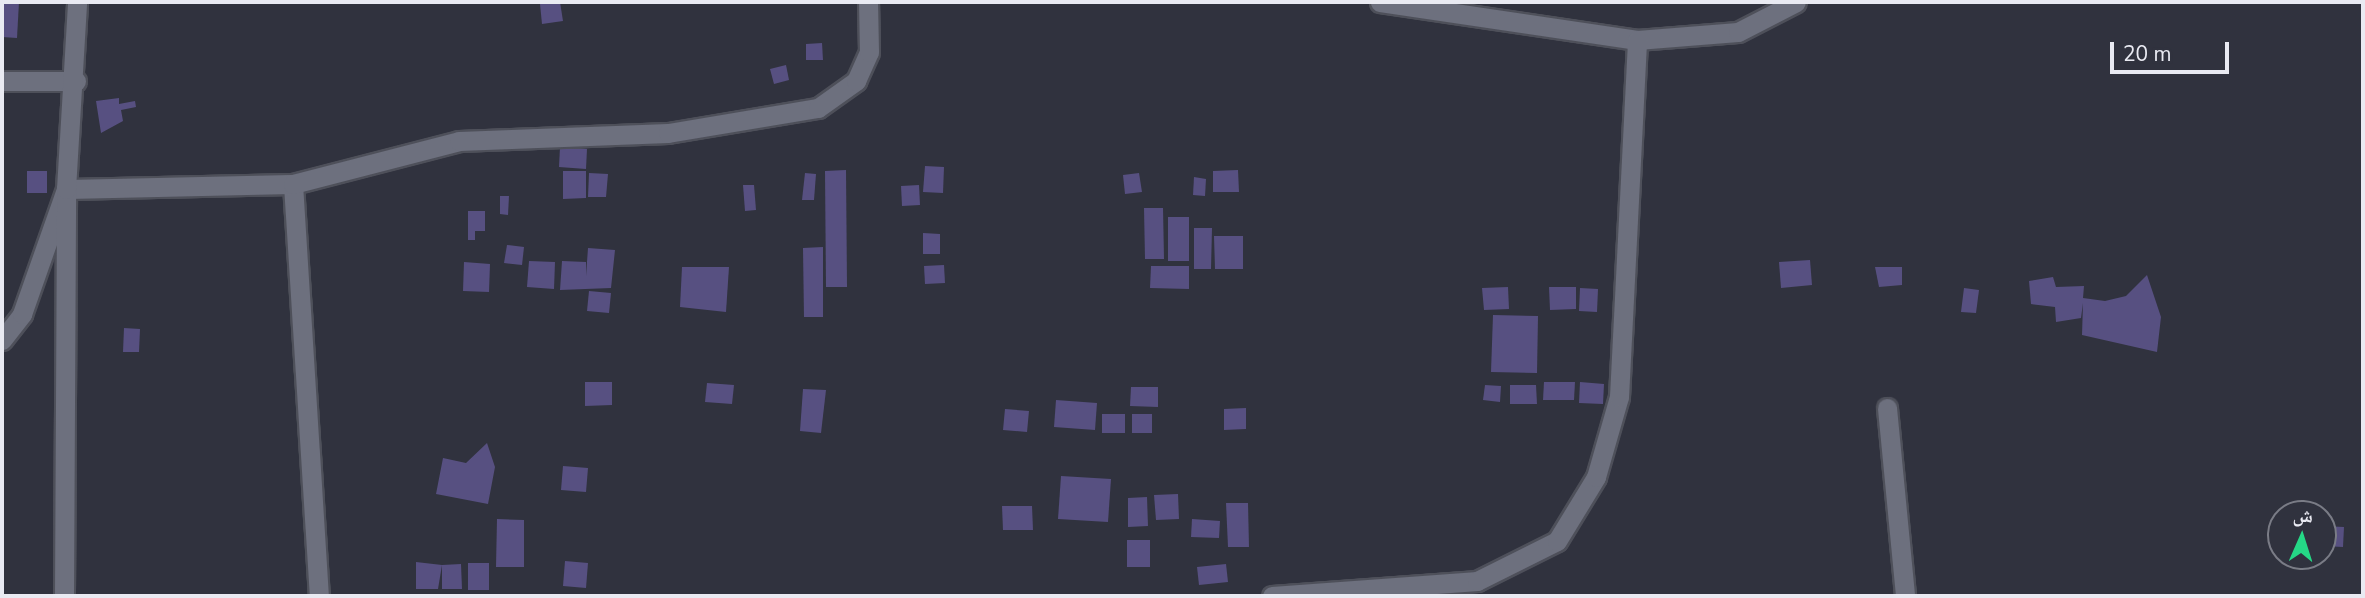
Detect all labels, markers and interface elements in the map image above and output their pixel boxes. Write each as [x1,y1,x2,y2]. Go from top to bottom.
scale bar [2113,28,2232,72]
text: 20 m [2123,40,2172,68]
north arrow [2267,500,2337,570]
text: ش [2292,503,2314,530]

